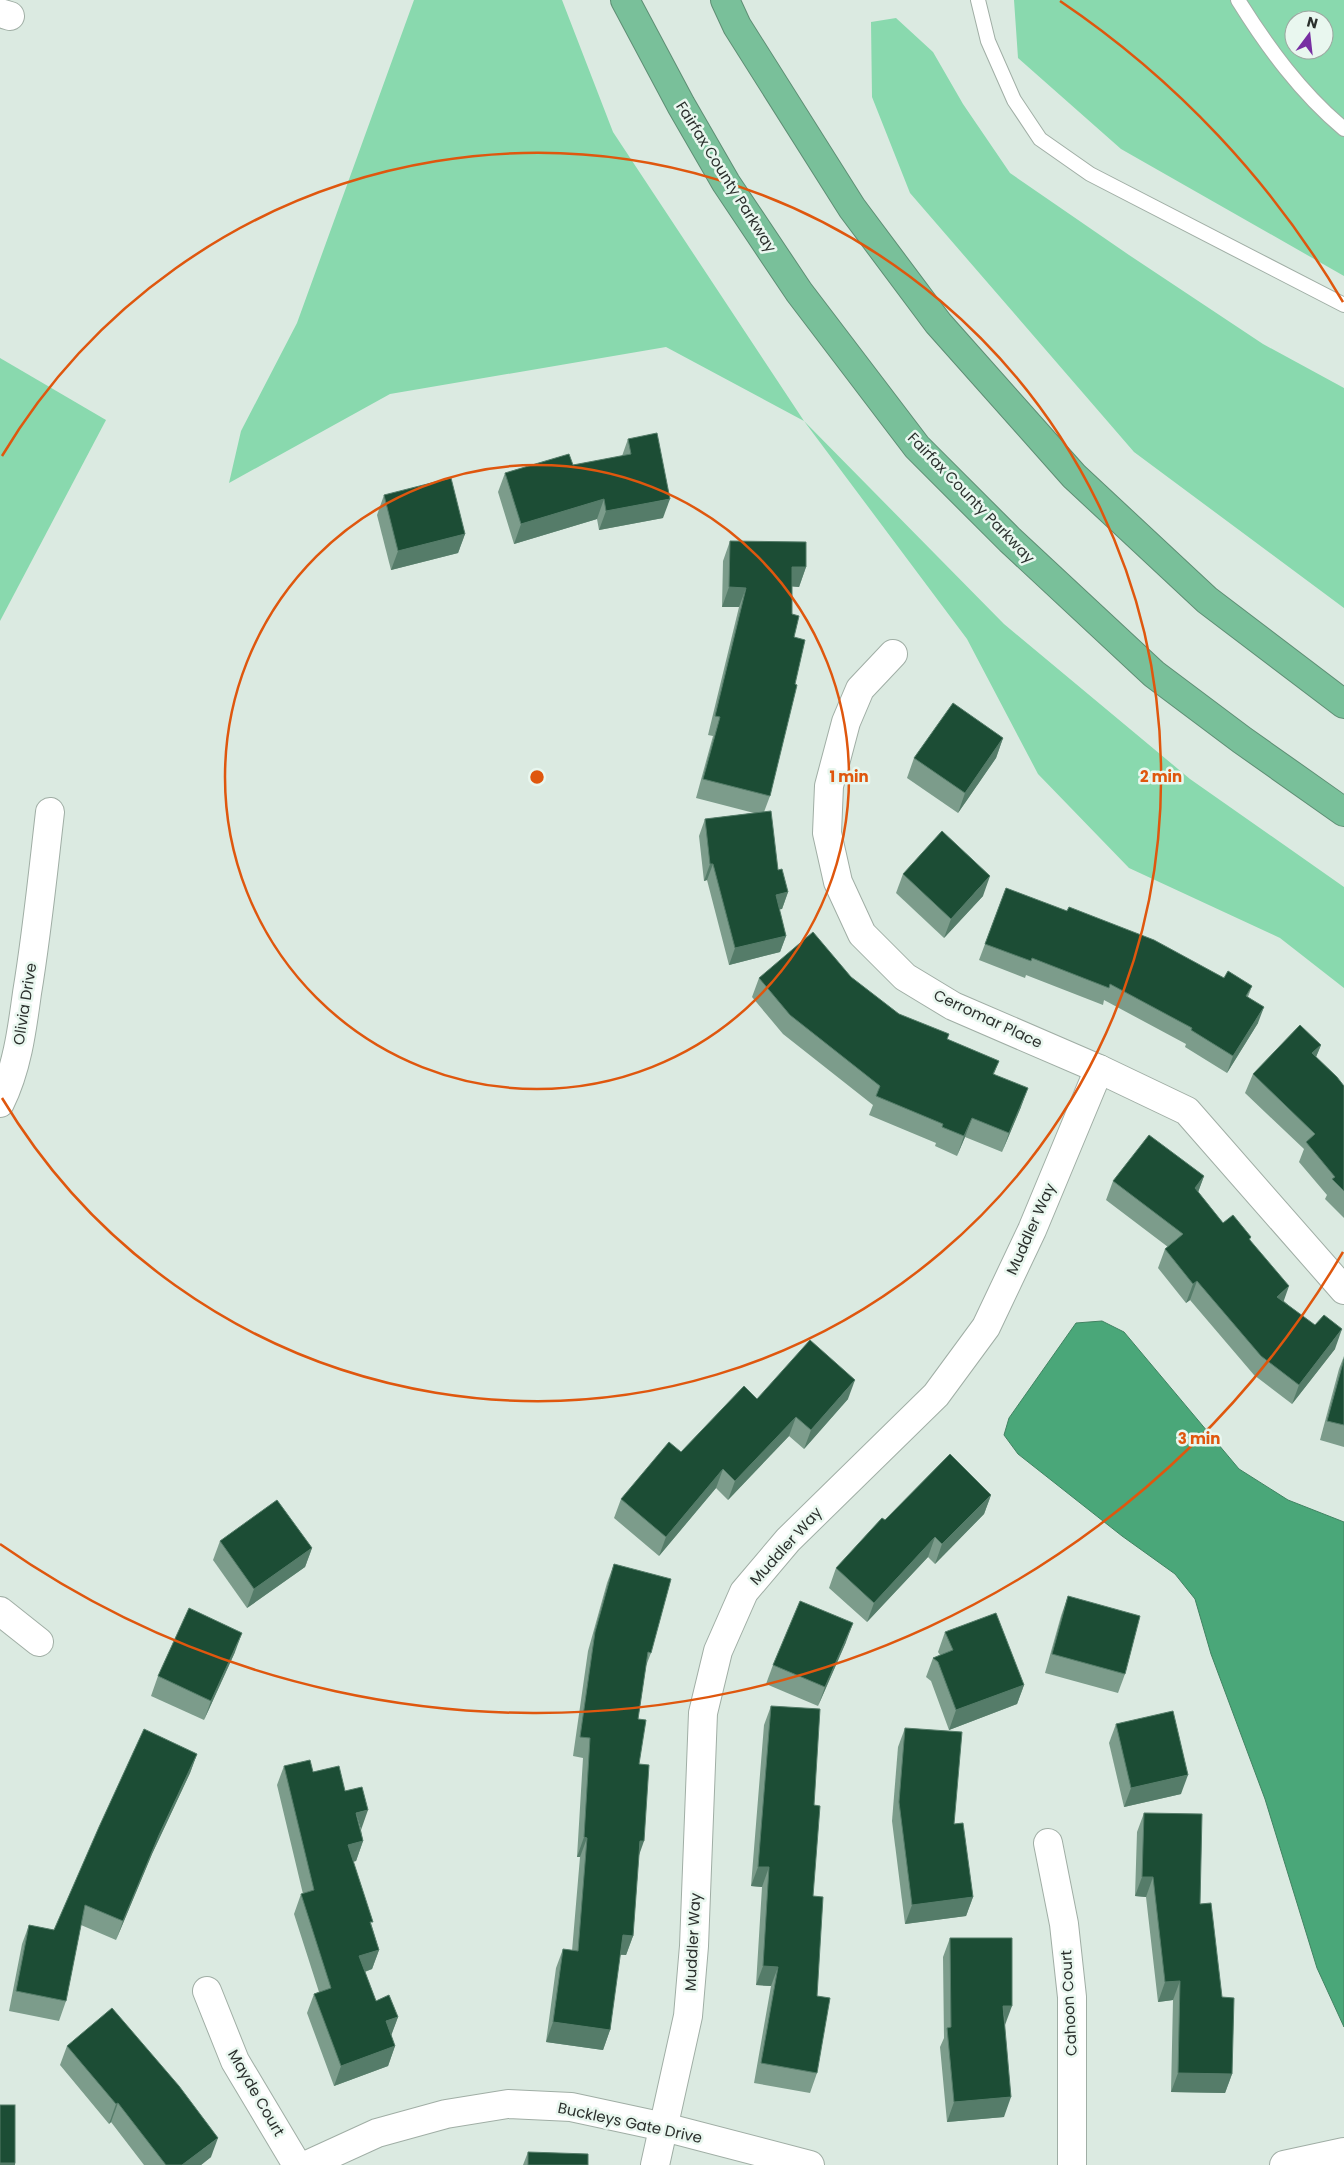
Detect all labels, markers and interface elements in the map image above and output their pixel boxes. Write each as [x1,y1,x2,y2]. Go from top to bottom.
north arrow [1284,10,1334,60]
text: N [1305,11,1320,33]
street label: Fairfax County Parkway [671,97,782,257]
street label: Fairfax County Parkway [903,428,1040,568]
text: 1 min [829,766,869,787]
text: 2 min [1140,766,1182,787]
centre of rings [528,768,546,786]
street label: Olivia Drive [8,961,41,1047]
street label: Cerromar Place [930,984,1046,1053]
street label: Muddler Way [1001,1179,1060,1278]
text: 3 min [1178,1428,1220,1449]
street label: Muddler Way [745,1502,827,1589]
street label: Muddler Way [679,1892,706,1992]
street label: Cahoon Court [1055,1950,1082,2056]
street label: Mayde Court [223,2046,290,2140]
street label: Buckleys Gate Drive [556,2097,704,2148]

